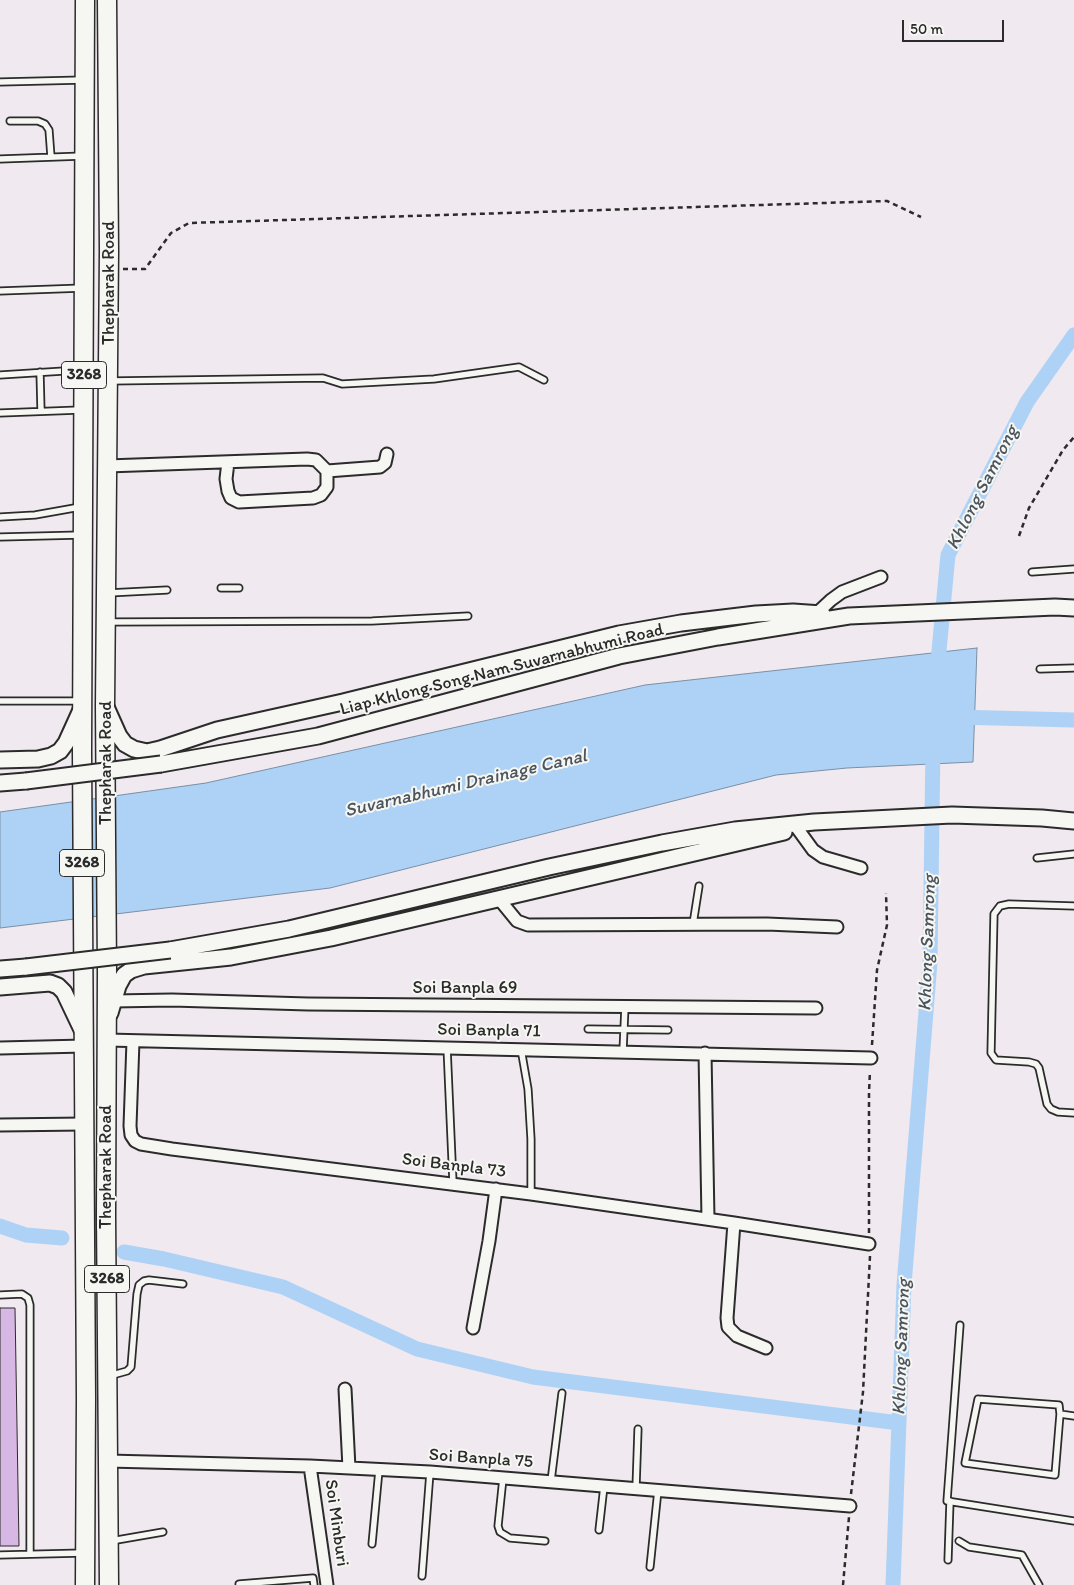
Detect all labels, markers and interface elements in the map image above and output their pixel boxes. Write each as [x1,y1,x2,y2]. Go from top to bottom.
scale bar [904,10,1006,42]
text: 50 m [910,20,943,38]
street label: Thepharak Road [98,221,120,345]
road number: 3268 [62,362,106,388]
water label: Khlong Samrong [942,422,1024,554]
street label: Liap Khlong Song Nam Suvarnabhumi Road [338,619,666,721]
street label: Thepharak Road [95,701,117,825]
water label: Suvarnabhumi Drainage Canal [343,745,589,823]
road number: 3268 [59,850,104,876]
water label: Khlong Samrong [914,875,942,1011]
street label: Soi Banpla 69 [413,977,517,999]
street label: Soi Banpla 71 [437,1019,541,1043]
street label: Thepharak Road [95,1105,117,1229]
street label: Soi Banpla 73 [401,1149,507,1183]
road number: 3268 [84,1266,130,1292]
water label: Khlong Samrong [888,1279,916,1415]
street label: Soi Banpla 75 [428,1445,534,1473]
street label: Soi Minburi [319,1478,353,1568]

